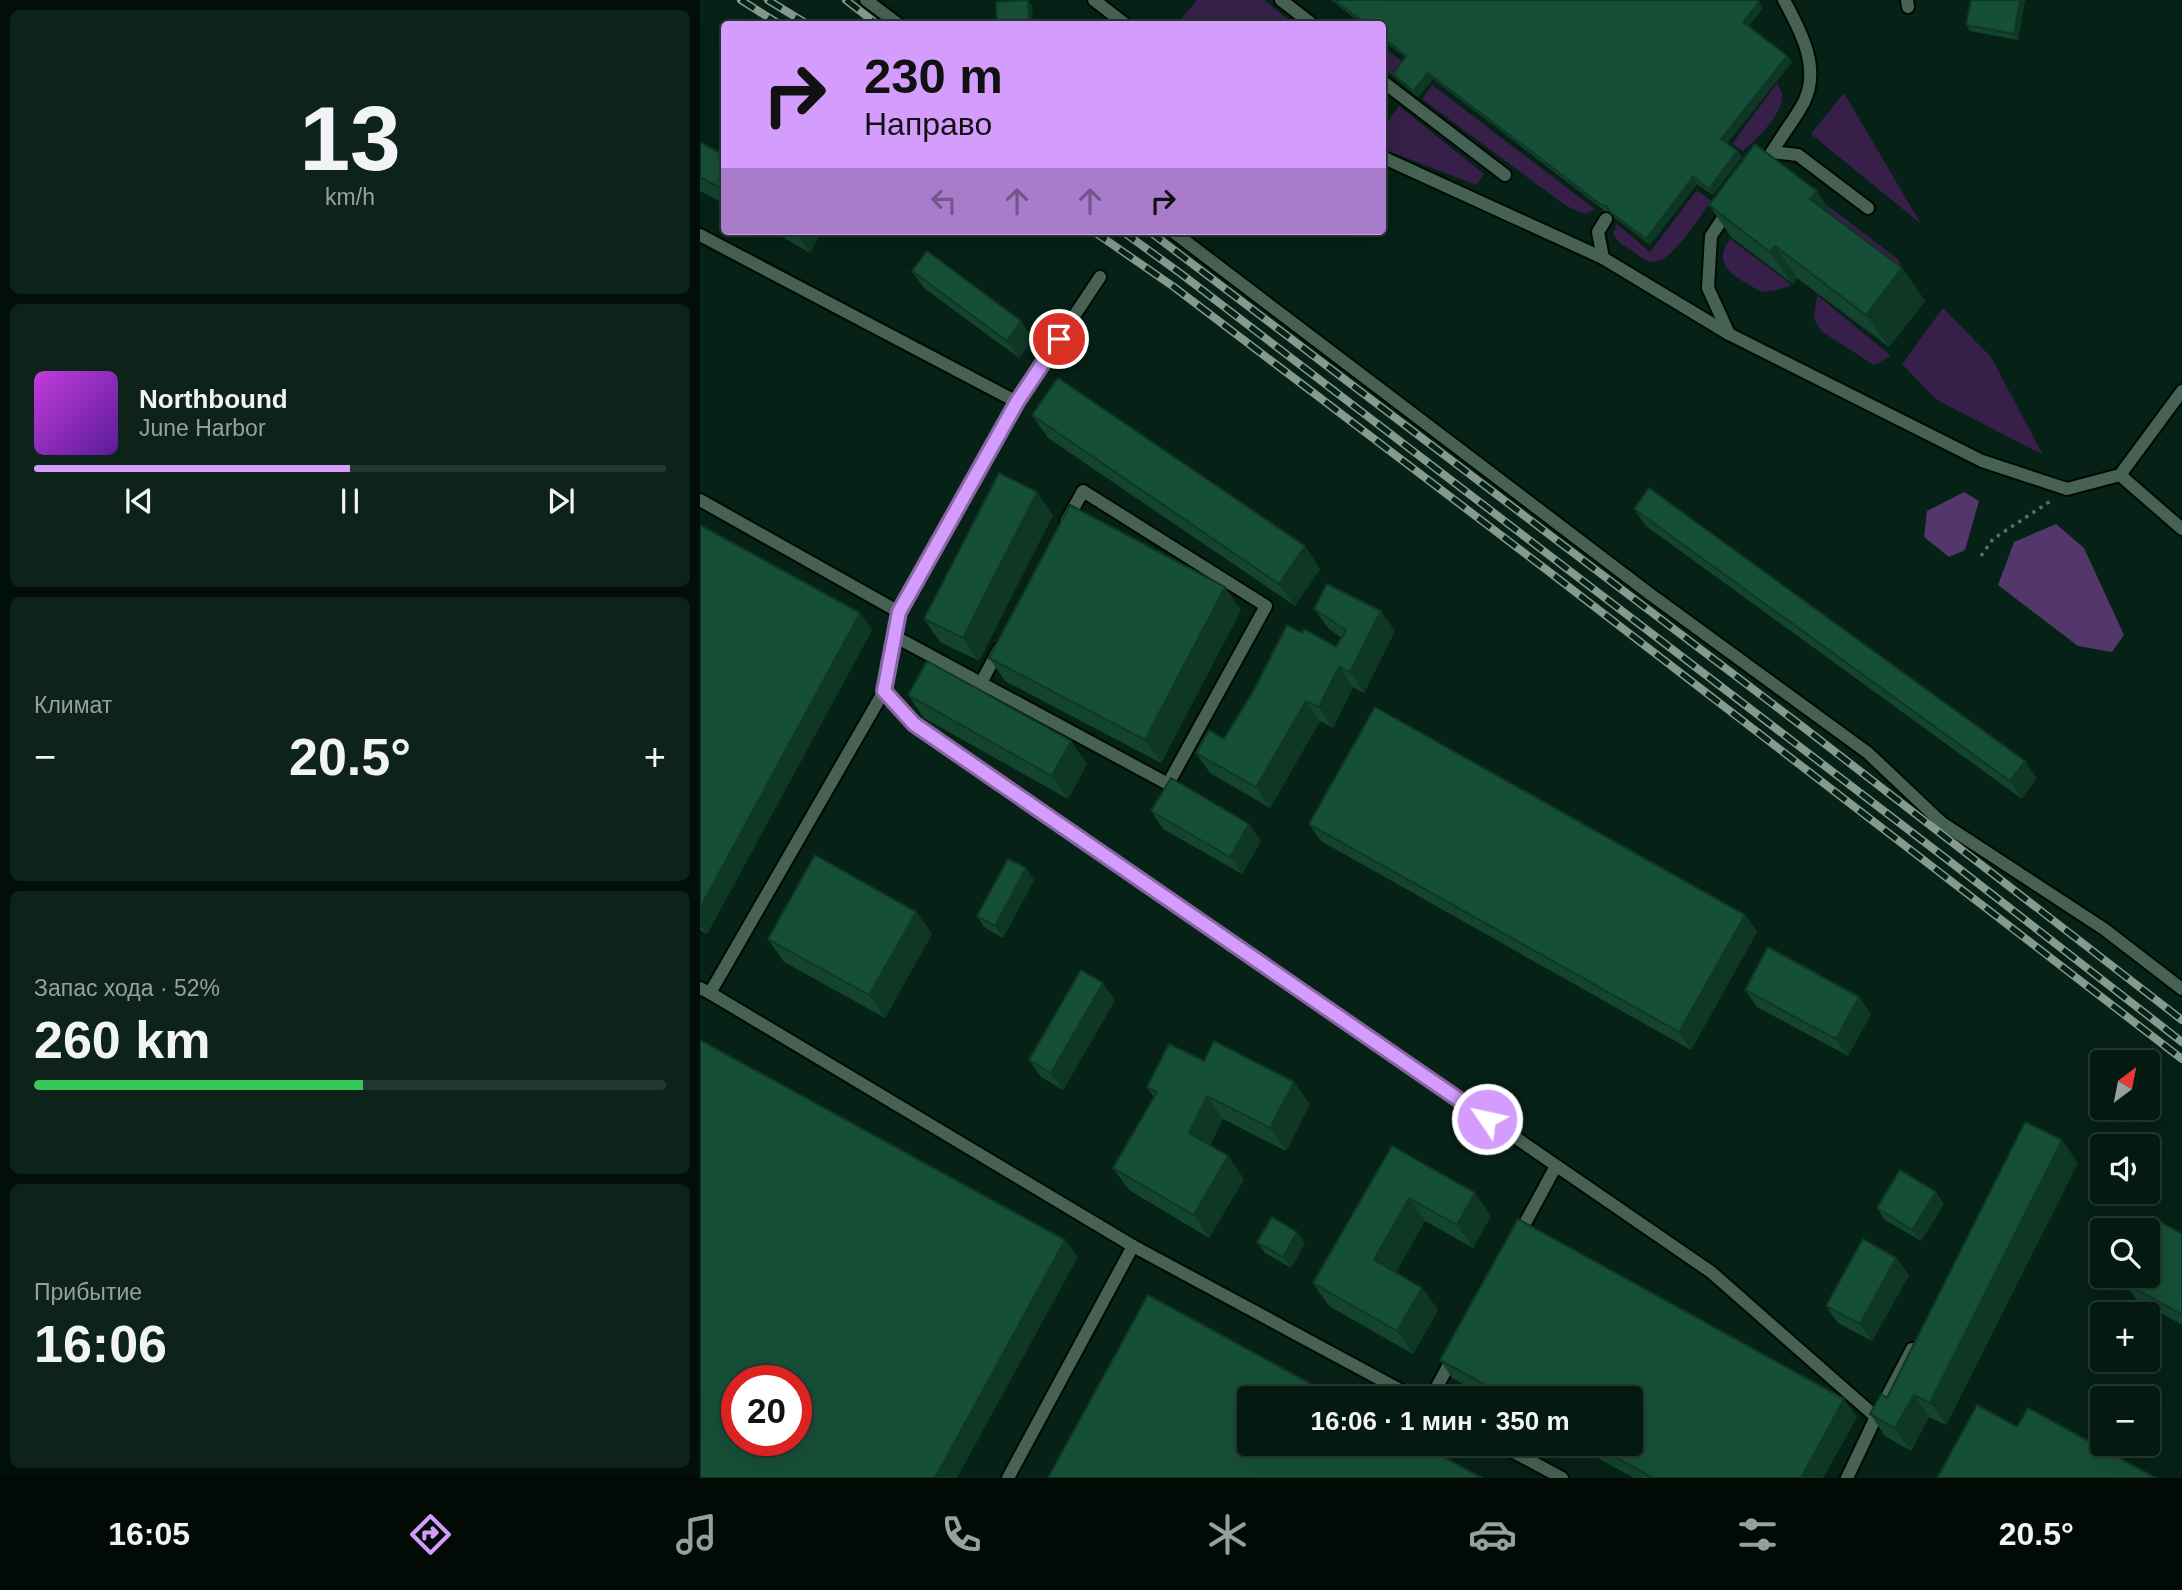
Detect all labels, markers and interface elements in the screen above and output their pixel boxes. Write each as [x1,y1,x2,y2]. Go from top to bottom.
icon: right [749,49,840,140]
text: 230 m [864,49,1003,103]
text: 13 [299,88,401,189]
text: Направо [864,106,992,142]
icon: left [925,182,963,220]
icon: ahead [998,182,1036,220]
icon: ahead [1071,182,1109,220]
icon: right [1144,182,1182,220]
text: km/h [325,184,375,210]
pin [1029,309,1089,369]
icon: arrive [1040,320,1078,358]
text: Northbound [139,384,288,414]
text: June Harbor [139,415,266,441]
icon: previous [120,482,158,520]
icon: pause [331,482,369,520]
icon: next [542,482,580,520]
text: Климат [34,692,112,718]
text: 20.5° [289,728,411,786]
text: − [34,736,56,778]
text: + [644,736,666,778]
text: Запас хода · 52% [34,975,220,1001]
text: 260 km [34,1011,210,1069]
north arrow [2090,1050,2160,1120]
map controls [2090,1050,2160,1456]
position arrow [1450,1082,1524,1156]
button: sound [2090,1134,2160,1204]
button: search [2090,1218,2160,1288]
text: Прибытие [34,1279,142,1305]
button: + [2090,1302,2160,1372]
text: 16:06 [34,1315,167,1373]
speed limit sign: 20 [721,1365,812,1456]
button: − [2090,1386,2160,1456]
text: 16:06 · 1 мин · 350 m [1310,1406,1570,1436]
icon: directions [406,1510,455,1559]
icon: music [672,1510,721,1559]
icon: phone [937,1510,986,1559]
icon: climate [1203,1510,1252,1559]
icon: car [1468,1510,1517,1559]
icon: filters [1733,1510,1782,1559]
text: 16:05 [108,1516,190,1552]
text: 20.5° [1999,1516,2074,1552]

